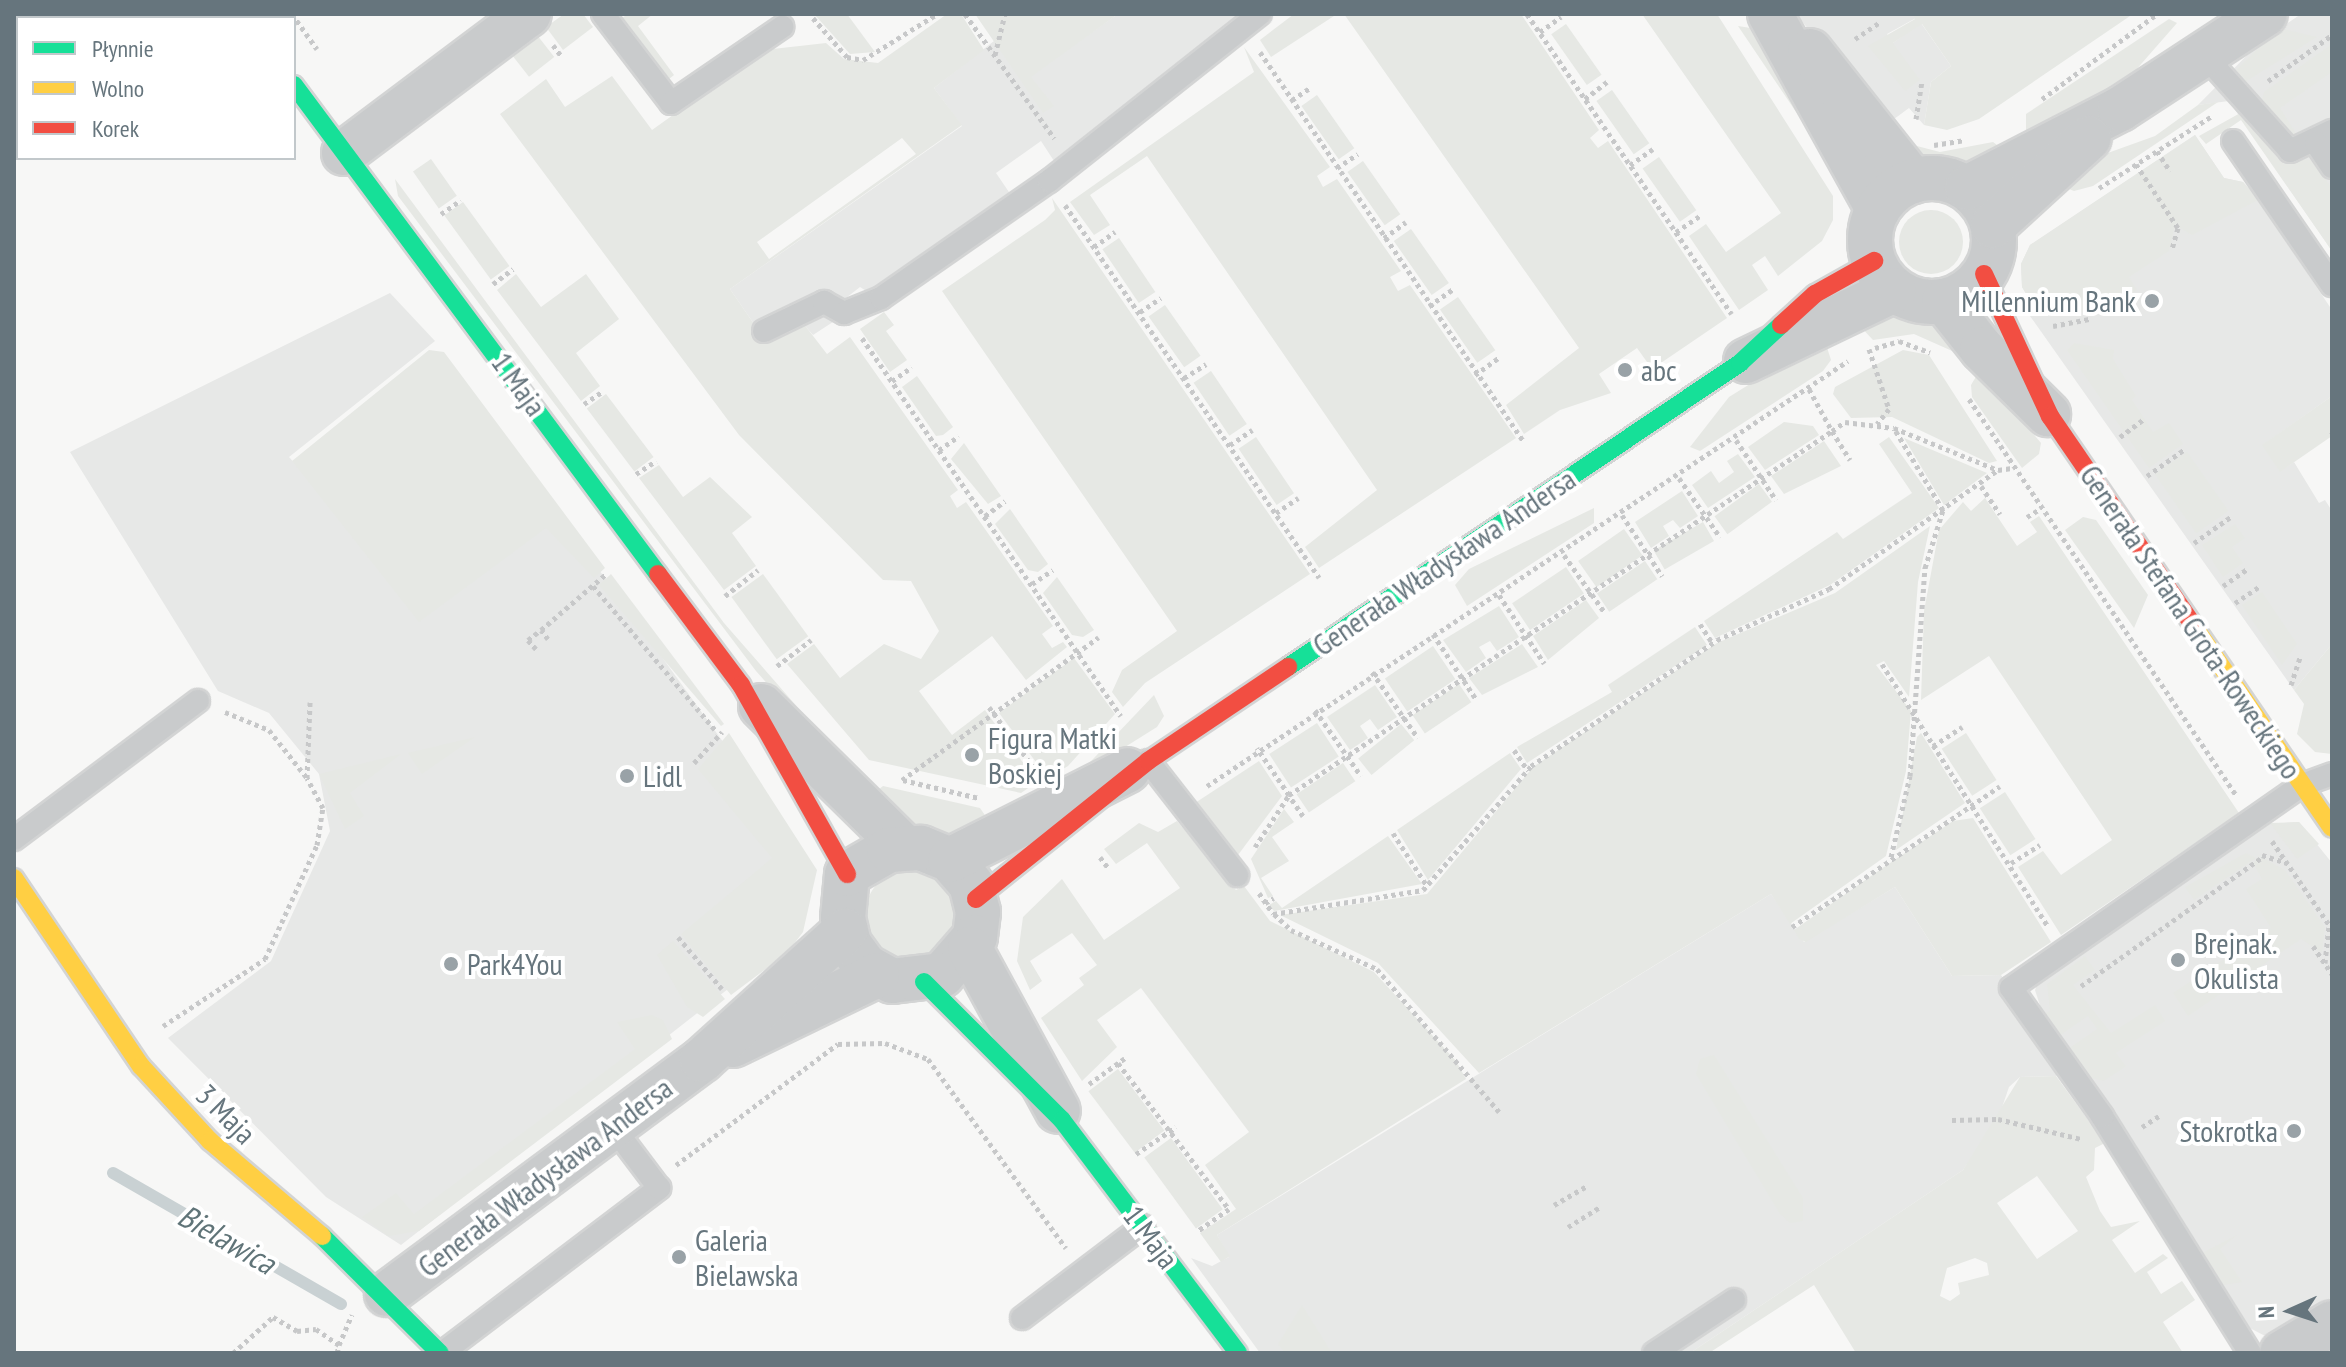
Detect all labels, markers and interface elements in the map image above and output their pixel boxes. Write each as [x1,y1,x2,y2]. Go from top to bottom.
legend [16,16,296,160]
text: Płynnie [92,33,154,64]
text: Wolno [92,73,144,104]
text: Korek [92,113,139,144]
place label: Millennium Bank [1961,283,2136,319]
marker: Millennium Bank [2143,292,2161,310]
street label: 1 Maja [484,345,554,423]
place label: abc [1641,352,1677,388]
marker: abc [1616,361,1634,379]
street label: Generała Stefana Grota-Roweckiego [2073,459,2309,785]
street label: Generała Władysława Andersa [1305,460,1583,664]
place label: Figura Matki Boskiej [988,720,1117,790]
marker: Figura Matki Boskiej [963,746,981,764]
place label: Lidl [643,758,682,794]
marker: Lidl [618,767,636,785]
place label: Brejnak. Okulista [2194,925,2279,996]
place label: Park4You [467,946,563,982]
marker: Brejnak. Okulista [2169,951,2187,969]
marker: Park4You [442,955,460,973]
street label: Generała Władysława Andersa [410,1069,680,1285]
street label: 3 Maja [189,1077,263,1151]
place label: Stokrotka [2179,1113,2278,1149]
marker: Stokrotka [2285,1122,2303,1140]
water label: Bielawica [172,1196,282,1282]
street label: 1 Maja [1116,1198,1186,1276]
place label: Galeria Bielawska [695,1222,798,1292]
marker: Galeria Bielawska [670,1248,688,1266]
north arrow [2250,1271,2330,1351]
text: N [2252,1306,2280,1319]

